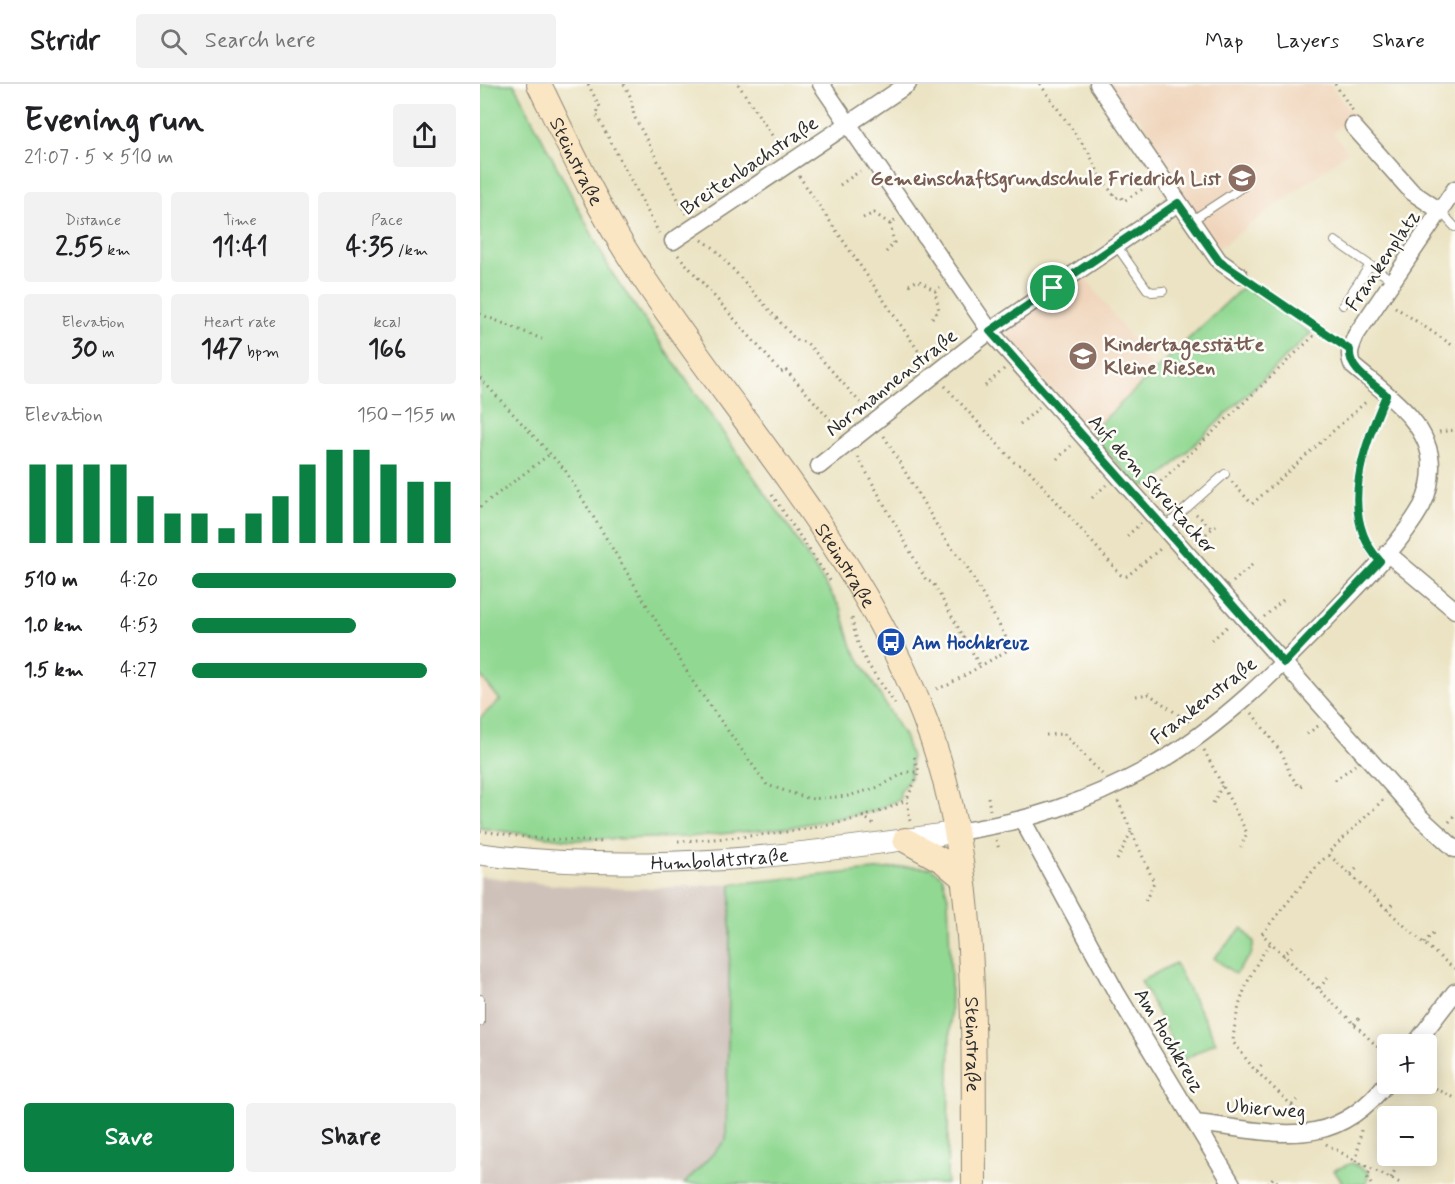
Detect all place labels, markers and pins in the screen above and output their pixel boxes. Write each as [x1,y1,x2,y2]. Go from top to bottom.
school or university icon: Gemeinschaftsgrundschule Friedrich List [1226,162,1258,194]
place label: Gemeinschaftsgrundschule Friedrich List [871,166,1221,193]
pin [1027,262,1078,313]
place label: Kindertagesstätte Kleine Riesen [1104,332,1264,382]
school or university icon: Kindertagesstätte Kleine Riesen [1067,340,1099,372]
bus stop icon: Am Hochkreuz [875,626,907,658]
place label: Am Hochkreuz [912,630,1029,657]

